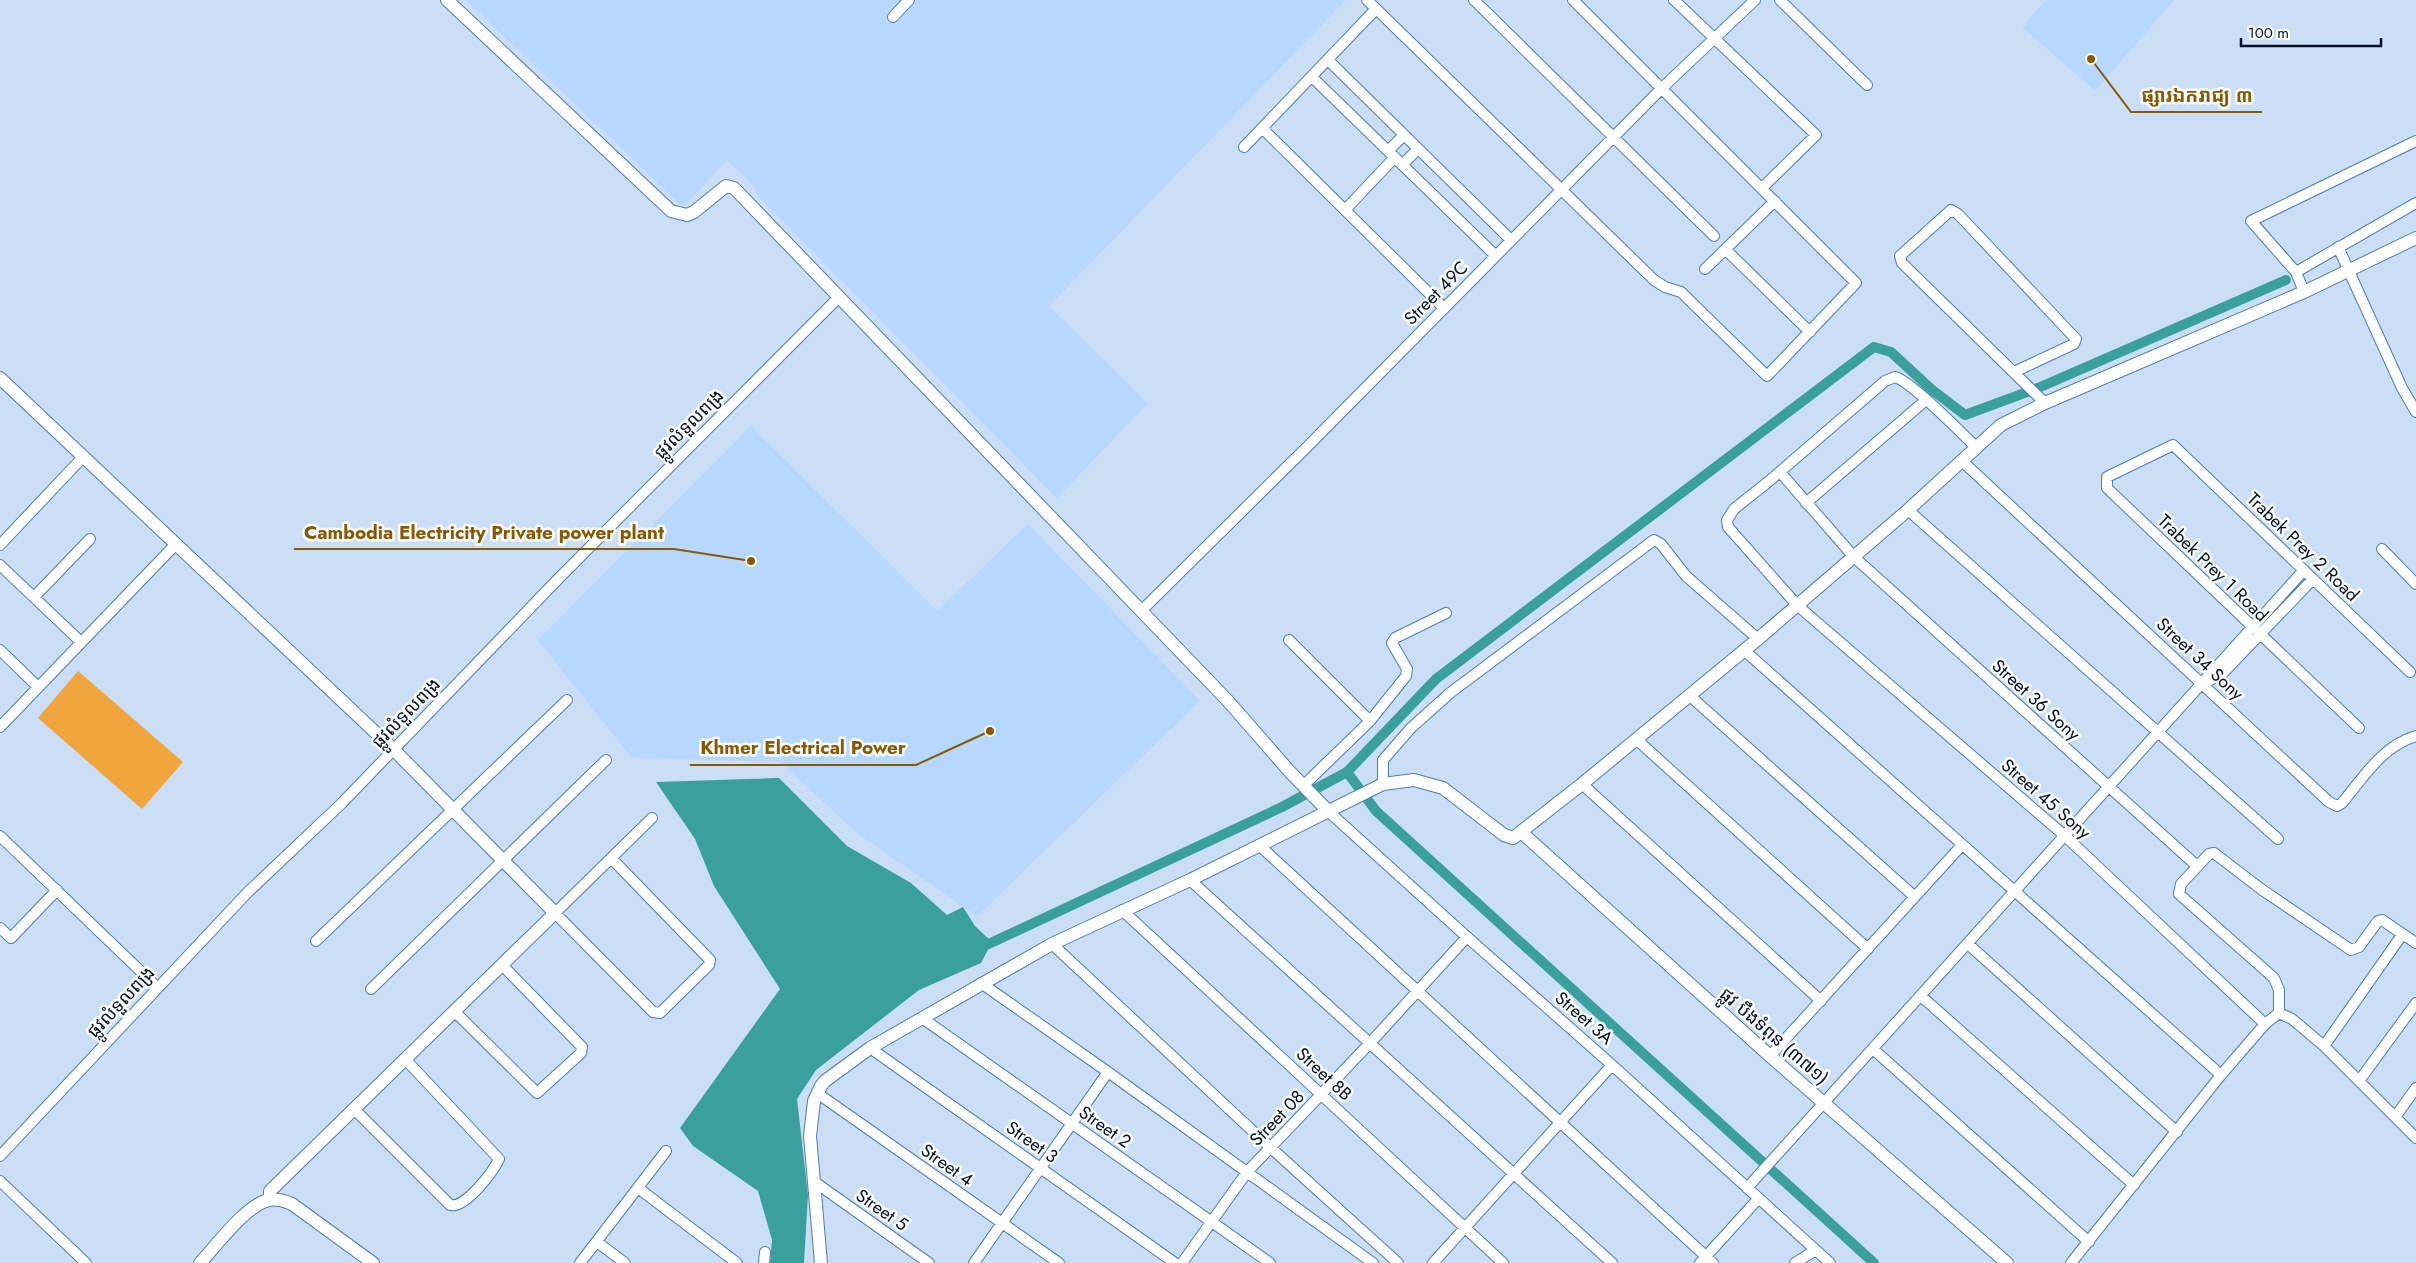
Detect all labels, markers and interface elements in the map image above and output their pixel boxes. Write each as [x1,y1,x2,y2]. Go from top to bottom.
scale bar [2241,15,2381,47]
text: 100 m [2248,22,2289,44]
callout: ផ្សារឯករាជ្យ ៣ [2131,78,2262,112]
text: ផ្សារឯករាជ្យ ៣ [2141,82,2253,109]
street label: Street 49C [1398,255,1474,331]
street label: ផ្លូវលំទួលពង្រ [648,383,732,467]
street label: Trabek Prey 2 Road [2241,487,2365,607]
street label: Trabek Prey 1 Road [2152,508,2274,628]
callout: Cambodia Electricity Private power plant [294,515,674,549]
text: Cambodia Electricity Private power plant [304,519,664,546]
street label: Street 34 Sony [2151,612,2250,706]
street label: Street 36 Sony [1986,653,2086,747]
street label: ផ្លូវលំទួលពង្រ [366,672,449,757]
callout: Khmer Electrical Power [690,731,916,765]
text: Khmer Electrical Power [700,734,906,761]
street label: Street 45 Sony [1995,753,2097,845]
street label: ផ្លូវលំទួលពង្រ [81,960,163,1046]
street label: ផ្លូវ បឹងទំពុន (៣៧១) [1712,981,1834,1093]
street label: Street 3A [1549,985,1619,1051]
street label: Street 8B [1290,1041,1358,1107]
street label: Street 08 [1244,1084,1310,1152]
street label: Street 2 [1074,1100,1136,1154]
street label: Street 3 [1001,1115,1063,1169]
street label: Street 4 [915,1137,979,1193]
street label: Street 5 [851,1183,913,1237]

